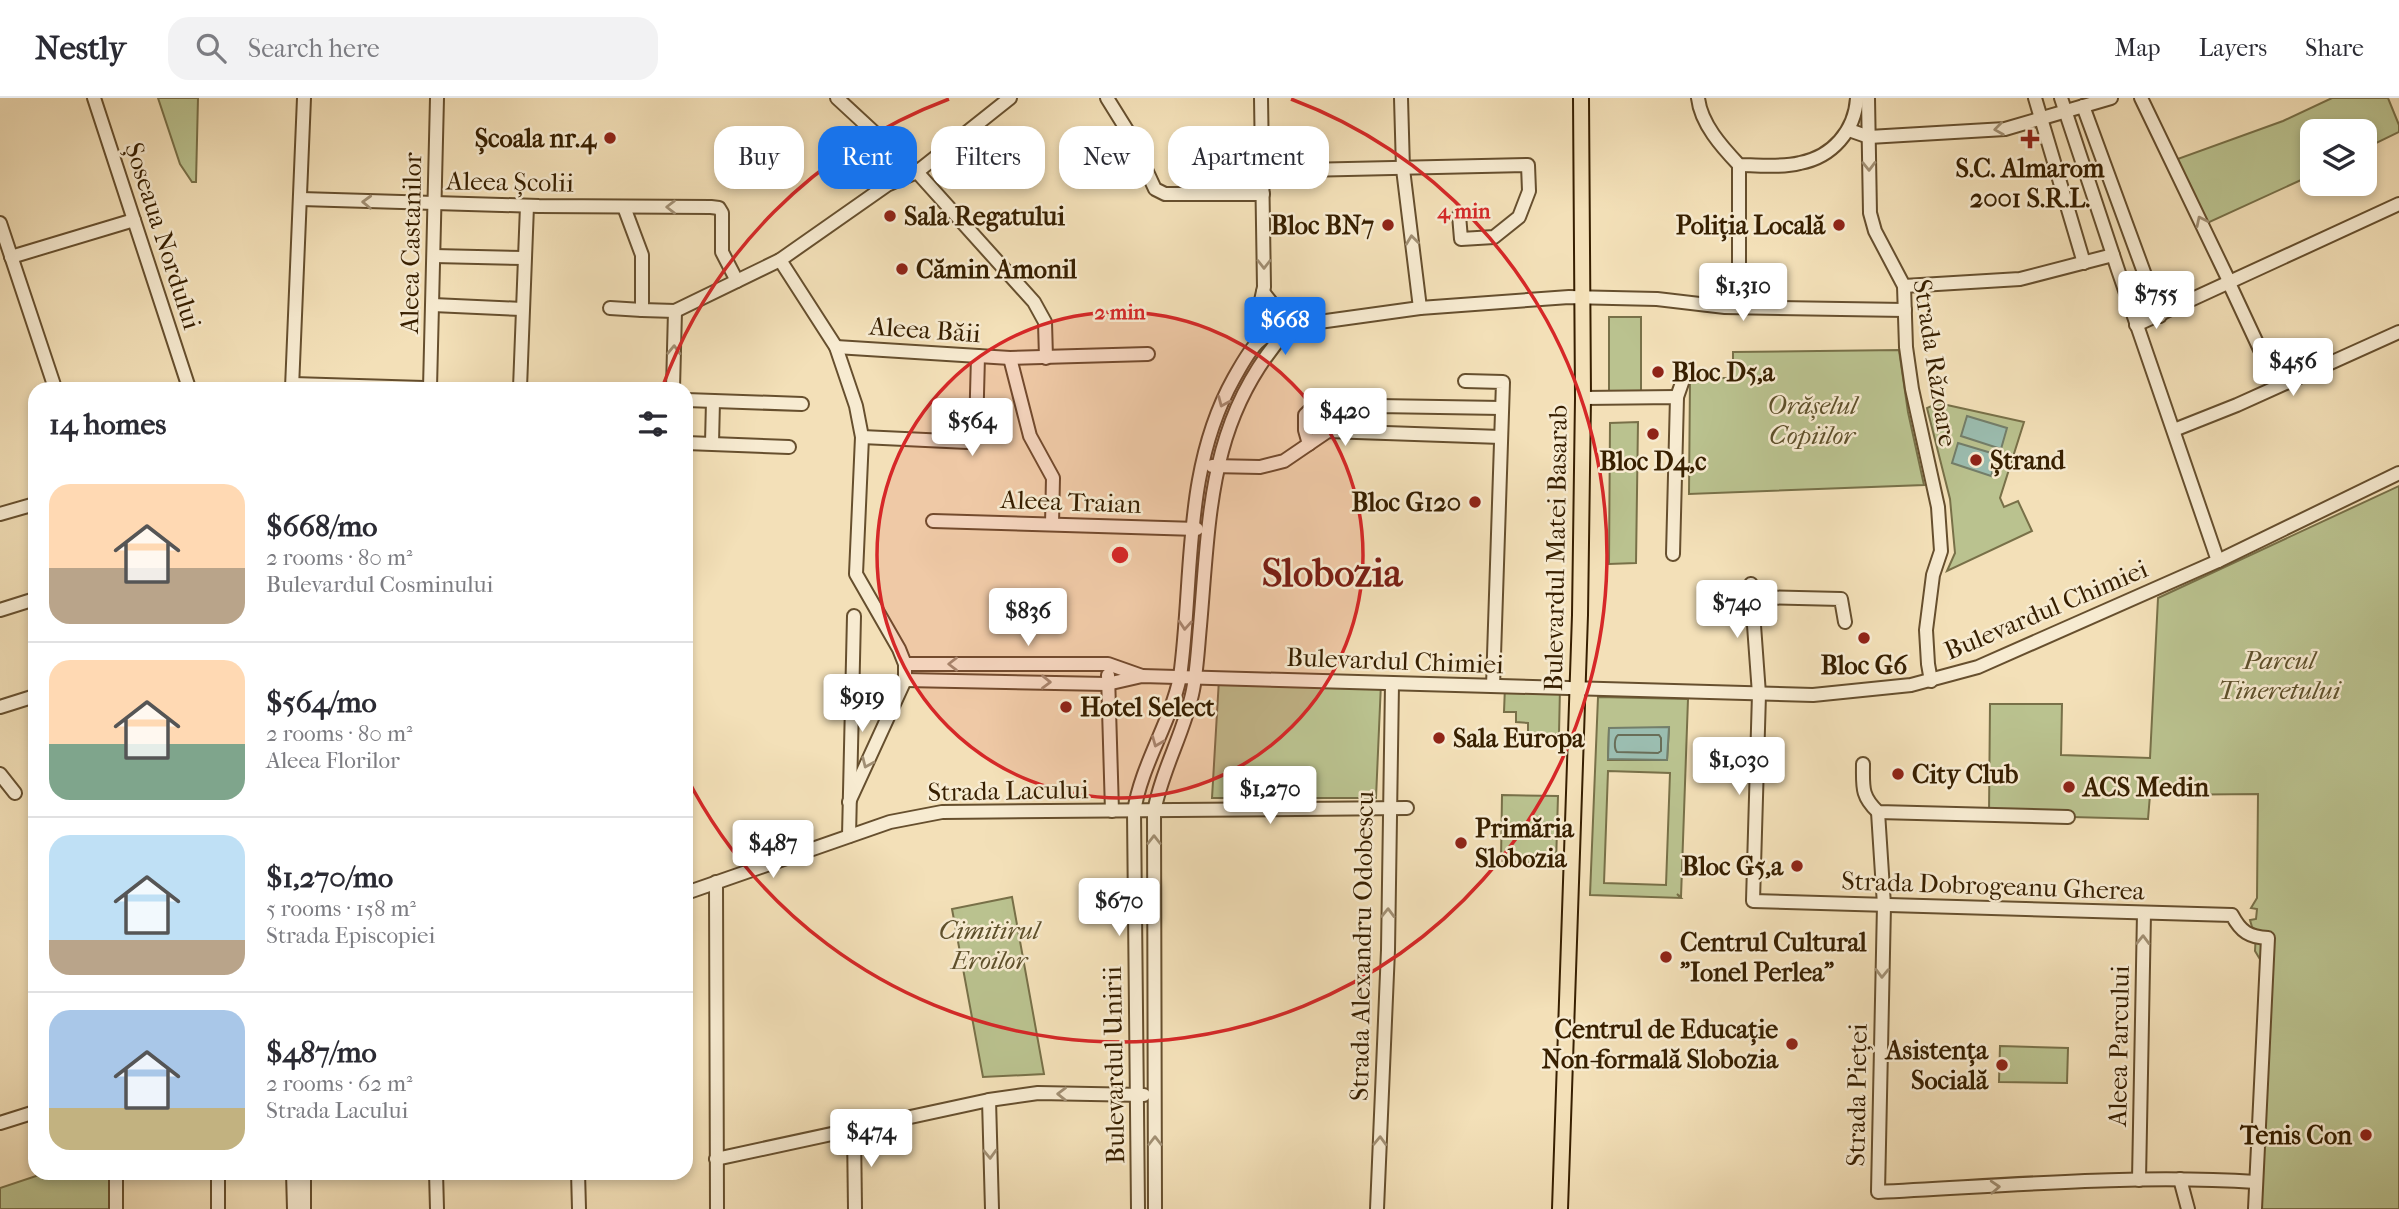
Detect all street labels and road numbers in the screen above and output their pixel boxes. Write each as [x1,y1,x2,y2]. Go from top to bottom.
street label: Șoseaua Nordului [118,139,208,334]
street label: Aleea Castanilor [394,152,428,335]
street label: Aleea Școlii [445,165,574,199]
street label: Strada Răzoare [1906,277,1964,449]
street label: Aleea Băii [867,311,982,349]
street label: Bulevardul Matei Basarab [1538,404,1574,692]
street label: Aleea Traian [999,484,1142,520]
street label: Bulevardul Chimiei [1940,553,2153,667]
street label: Bulevardul Chimiei [1286,642,1505,680]
street label: Strada Lacului [927,774,1089,808]
street label: Strada Alexandru Odobescu [1344,790,1380,1101]
street label: Strada Dobrogeanu Gherea [1841,865,2146,907]
street label: Aleea Parcului [2102,965,2136,1128]
street label: Bulevardul Unirii [1097,966,1131,1164]
street label: Strada Pieței [1840,1023,1874,1167]

